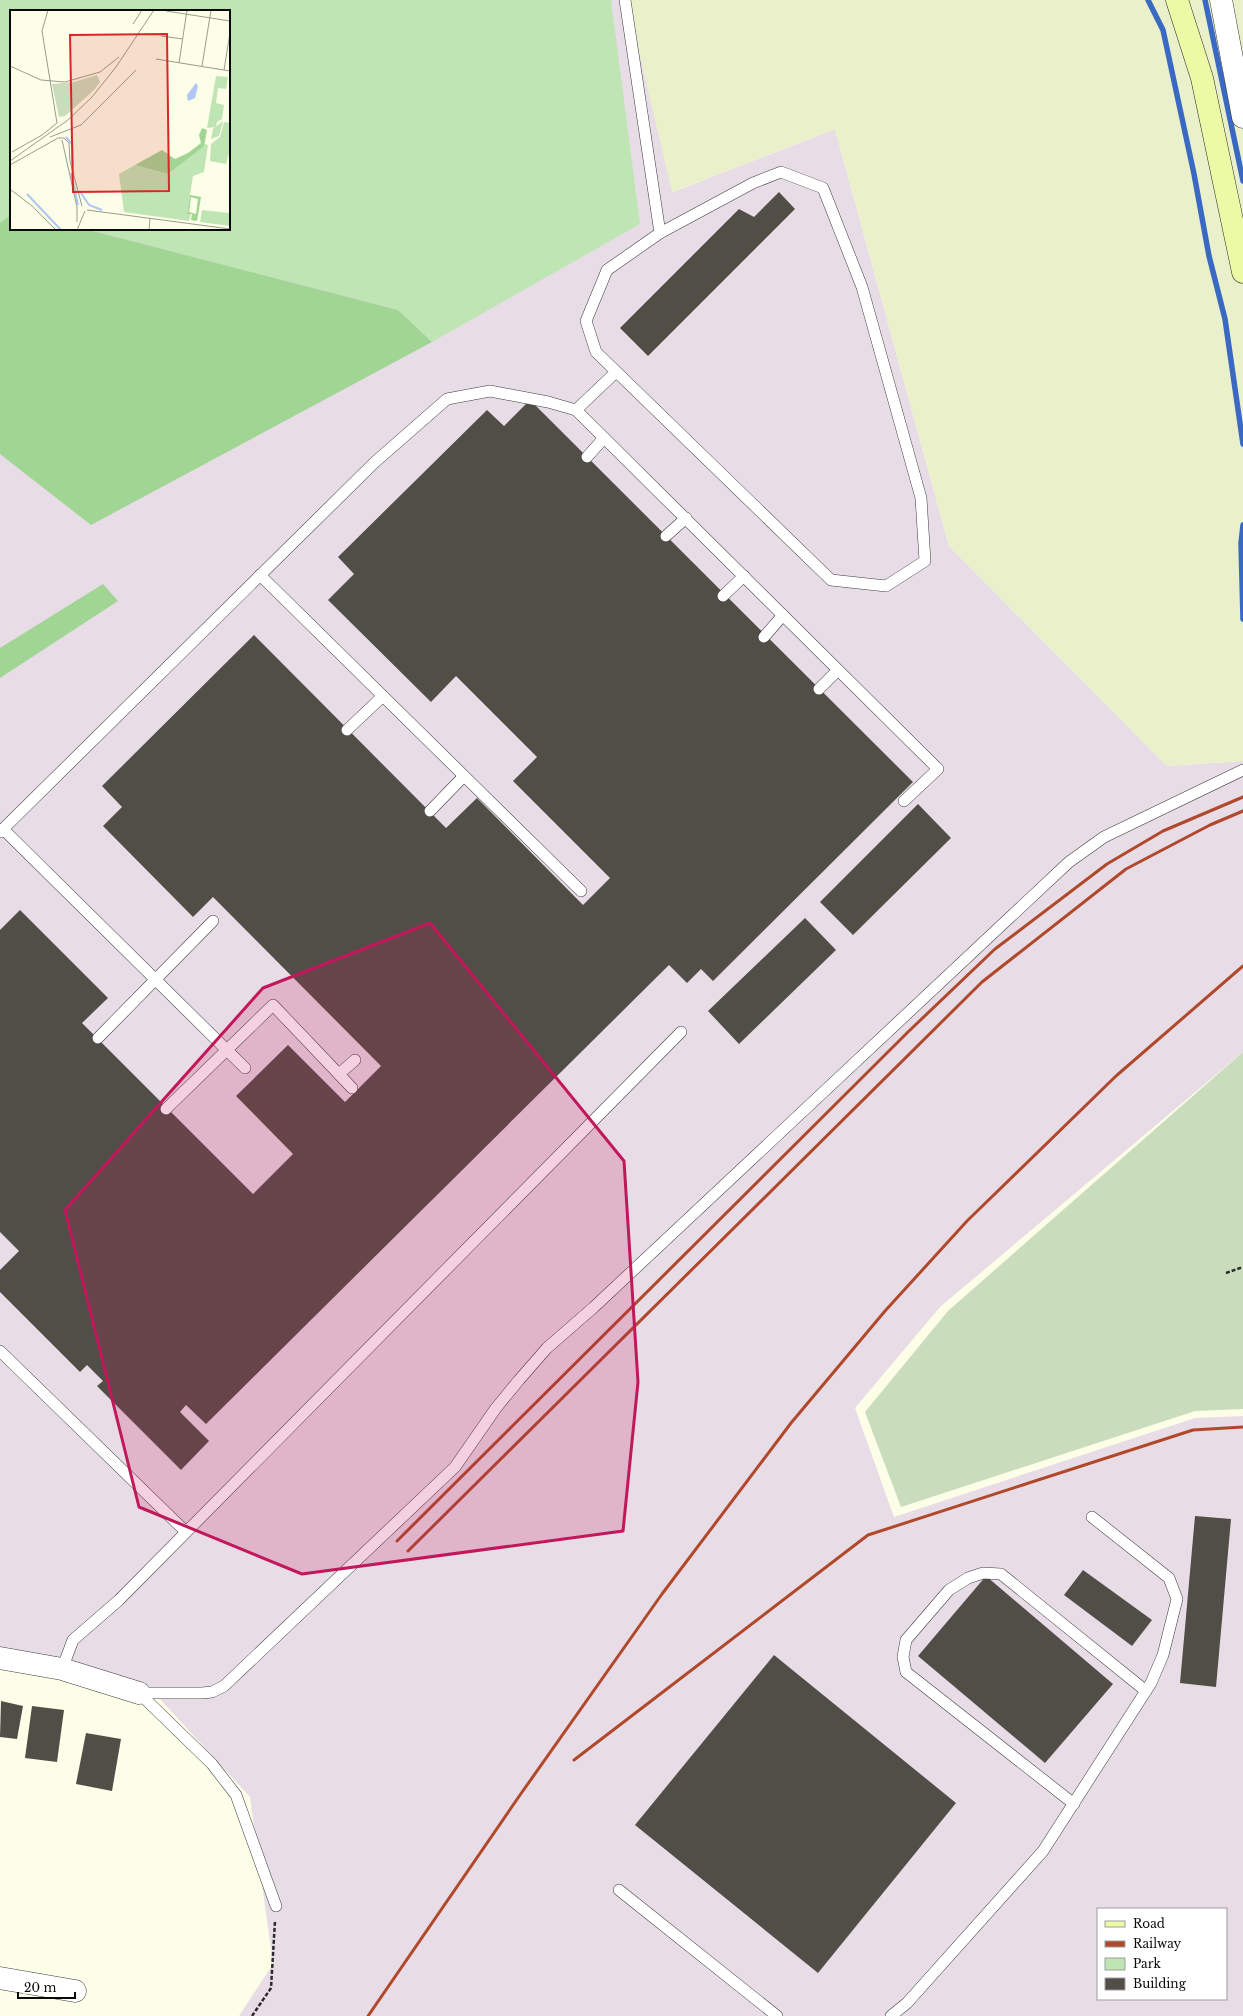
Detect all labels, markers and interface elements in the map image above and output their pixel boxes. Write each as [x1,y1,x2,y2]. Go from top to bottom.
inset map [10,10,230,230]
legend [1097,1908,1227,2000]
text: Road [1133,1916,1165,1931]
text: Railway [1133,1936,1182,1951]
text: Park [1133,1956,1161,1971]
scale bar [18,1974,75,2000]
text: Building [1133,1976,1187,1991]
text: 20 m [24,1980,56,1995]

